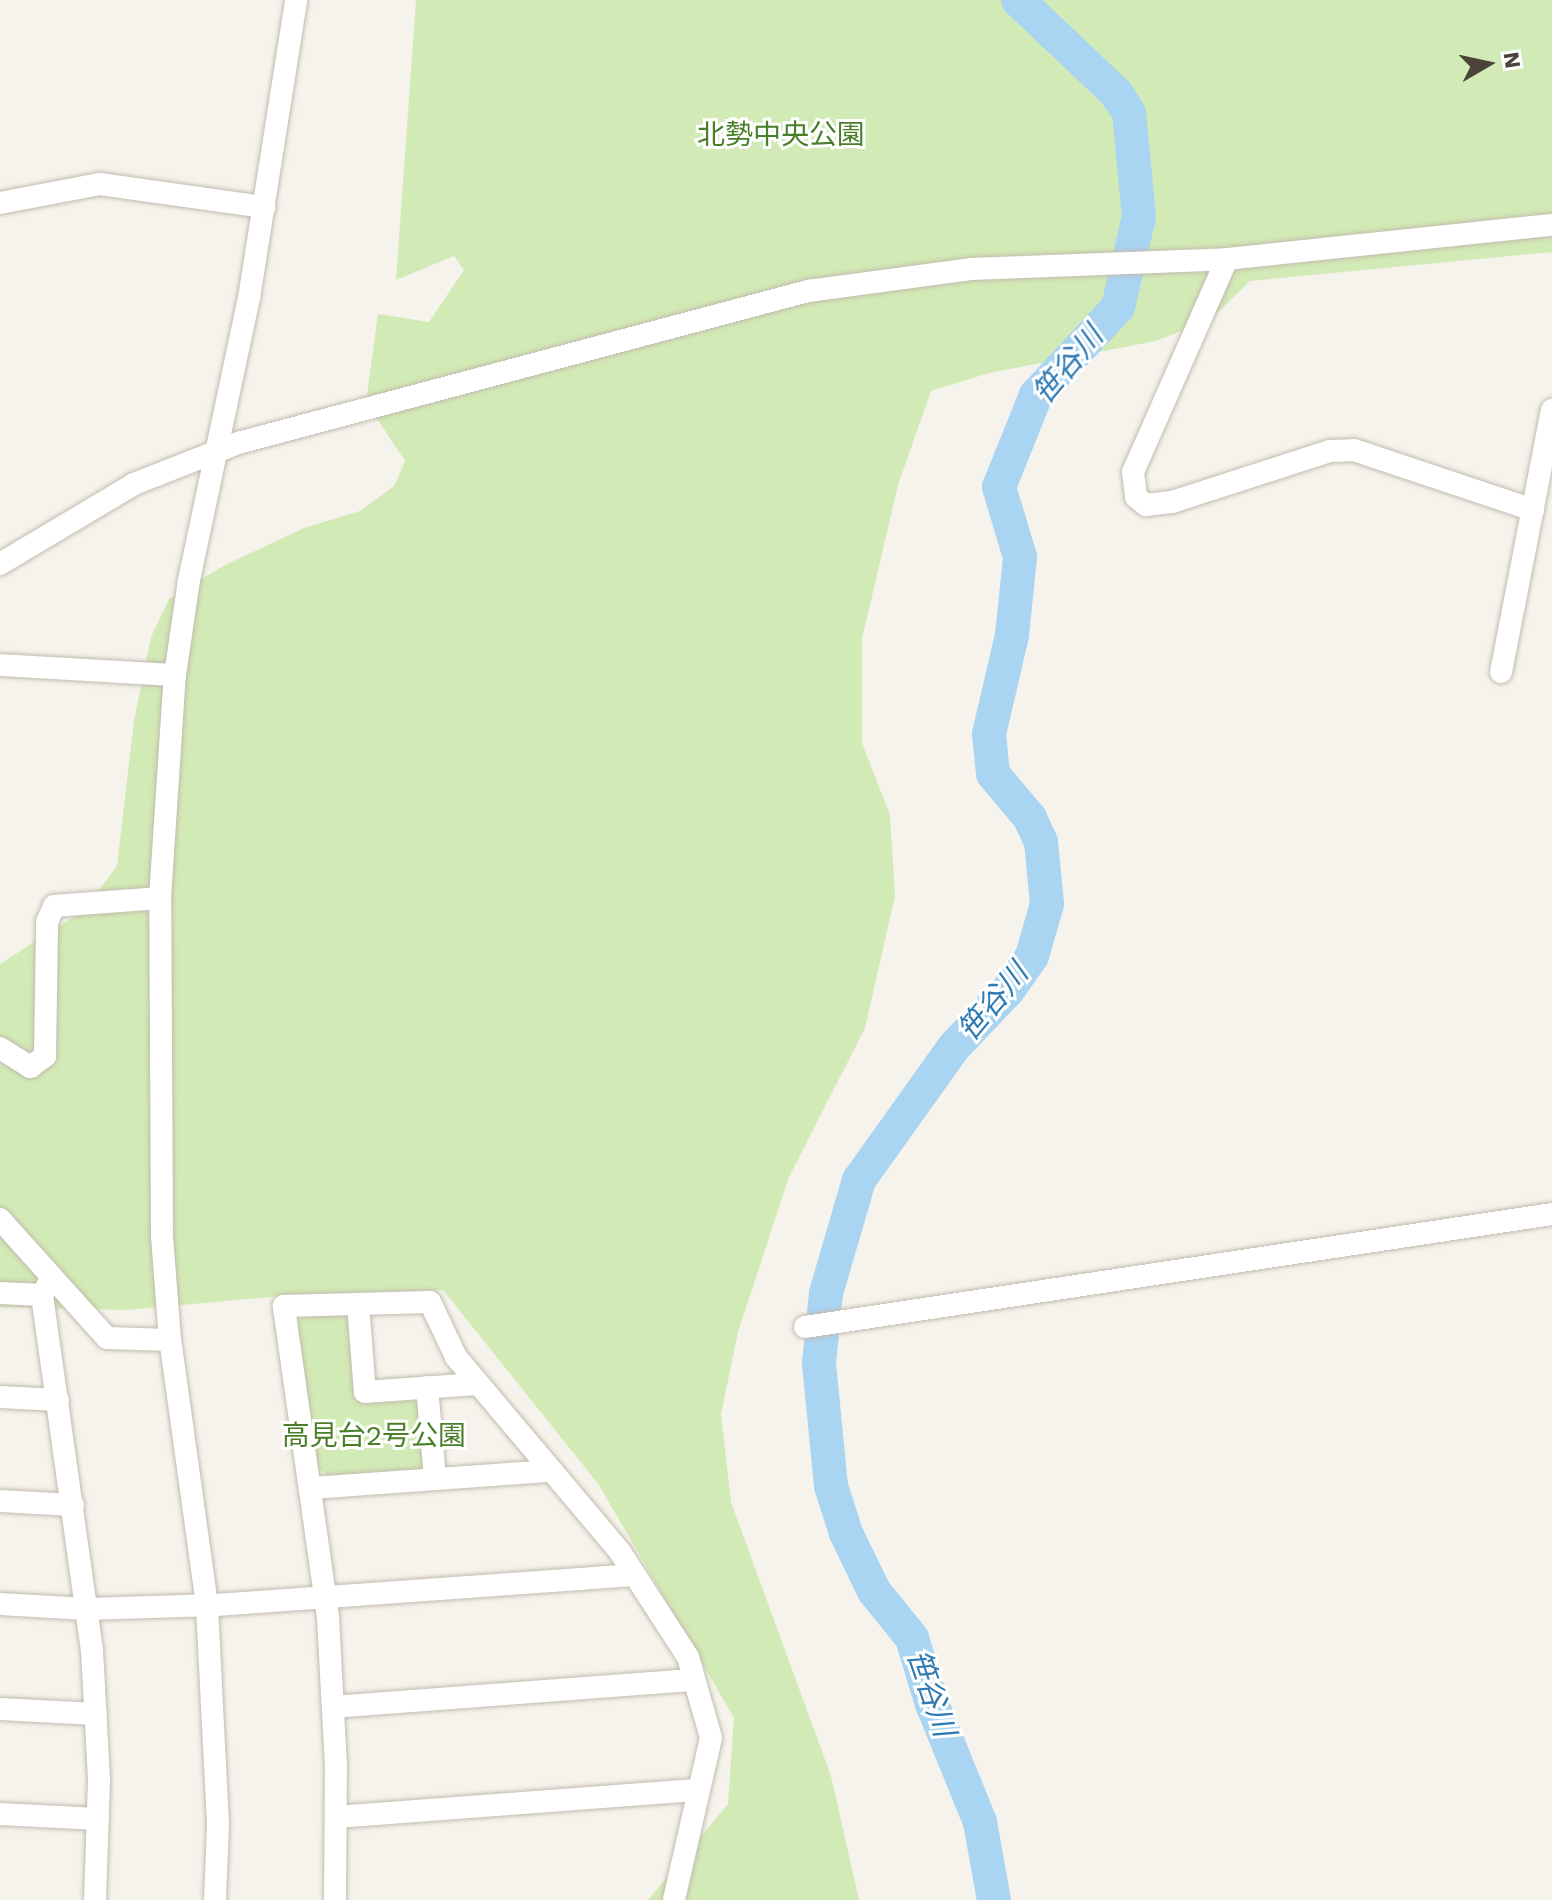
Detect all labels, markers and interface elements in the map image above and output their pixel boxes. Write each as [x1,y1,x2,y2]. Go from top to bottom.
north arrow [1448,24,1528,104]
text: N [1499,50,1526,70]
park label: 北勢中央公園 [697,118,865,152]
water label: 笹谷川 [1025,319,1111,411]
water label: 笹谷川 [950,956,1036,1048]
park label: 高見台2号公園 [282,1419,466,1453]
water label: 笹谷川 [899,1645,963,1741]

